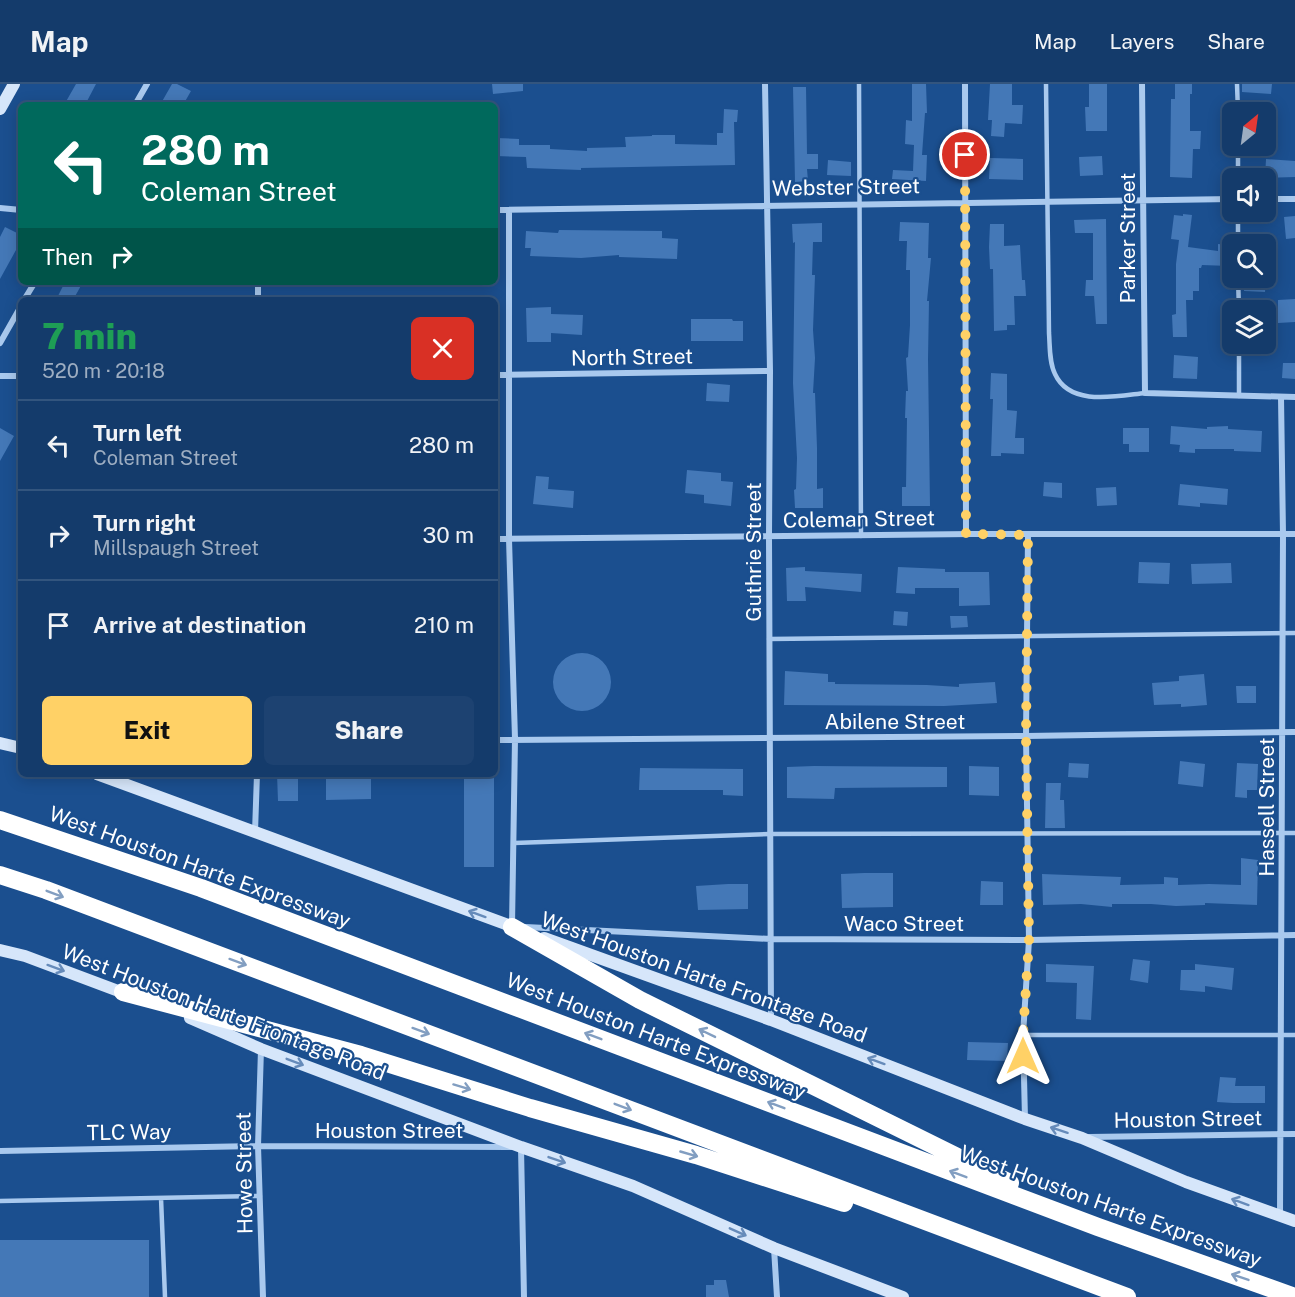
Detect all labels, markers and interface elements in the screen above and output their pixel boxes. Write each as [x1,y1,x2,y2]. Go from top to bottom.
text: Map [30,25,89,58]
text: Map [1034,29,1077,54]
text: Layers [1110,29,1174,54]
text: Share [1207,29,1265,54]
north arrow [1222,102,1276,156]
map controls [1222,102,1276,354]
text: 280 m [141,125,270,174]
icon: left [42,126,120,204]
pin [939,129,990,180]
icon: arrive [948,138,981,171]
button: sound [1222,168,1276,222]
street label: Webster Street [772,173,920,201]
street label: Parker Street [1115,173,1140,303]
text: Coleman Street [141,175,337,207]
button: search [1222,234,1276,288]
icon: right [105,240,138,273]
text: Then [42,244,93,270]
button: layers [1222,300,1276,354]
text: 7 min [42,315,137,357]
button: close [411,317,474,380]
street label: North Street [571,343,693,371]
text: 520 m · 20:18 [42,359,165,383]
text: Turn left [93,420,182,446]
icon: left [42,429,75,462]
text: 280 m [409,432,474,458]
text: Coleman Street [93,446,238,470]
street label: Guthrie Street [741,482,766,622]
street label: Coleman Street [783,505,935,533]
text: Turn right [93,510,196,536]
icon: right [42,519,75,552]
text: 30 m [422,522,474,548]
text: Millspaugh Street [93,536,259,560]
icon: arrive [42,609,75,642]
text: Arrive at destination [93,612,306,638]
text: 210 m [414,612,474,638]
button: Exit [42,696,252,765]
button: Share [264,696,474,765]
street label: Abilene Street [825,709,965,734]
street label: Hassell Street [1254,737,1279,877]
street label: West Houston Harte Expressway [46,801,354,933]
one-way arrow [46,889,64,900]
street label: West Houston Harte Frontage Road [538,906,870,1048]
one-way arrow [468,907,487,918]
street label: Waco Street [844,911,964,936]
street label: West Houston Harte Frontage Road [58,938,390,1086]
one-way arrow [228,958,247,969]
one-way arrow [46,963,64,974]
street label: West Houston Harte Expressway [503,967,809,1105]
position arrow [991,1024,1055,1088]
one-way arrow [411,1026,429,1037]
one-way arrow [698,1026,716,1038]
one-way arrow [584,1030,603,1041]
one-way arrow [867,1055,886,1066]
one-way arrow [286,1058,304,1069]
one-way arrow [452,1082,471,1093]
one-way arrow [767,1099,785,1110]
one-way arrow [613,1102,632,1113]
street label: Houston Street [1113,1105,1263,1133]
street label: Howe Street [230,1112,258,1234]
street label: Houston Street [315,1118,463,1143]
street label: TLC Way [86,1119,172,1145]
one-way arrow [1050,1124,1069,1135]
street label: West Houston Harte Expressway [957,1140,1265,1272]
one-way arrow [680,1149,699,1160]
one-way arrow [547,1155,566,1166]
one-way arrow [949,1168,968,1179]
one-way arrow [1231,1195,1250,1206]
one-way arrow [728,1227,746,1238]
one-way arrow [1231,1271,1250,1282]

